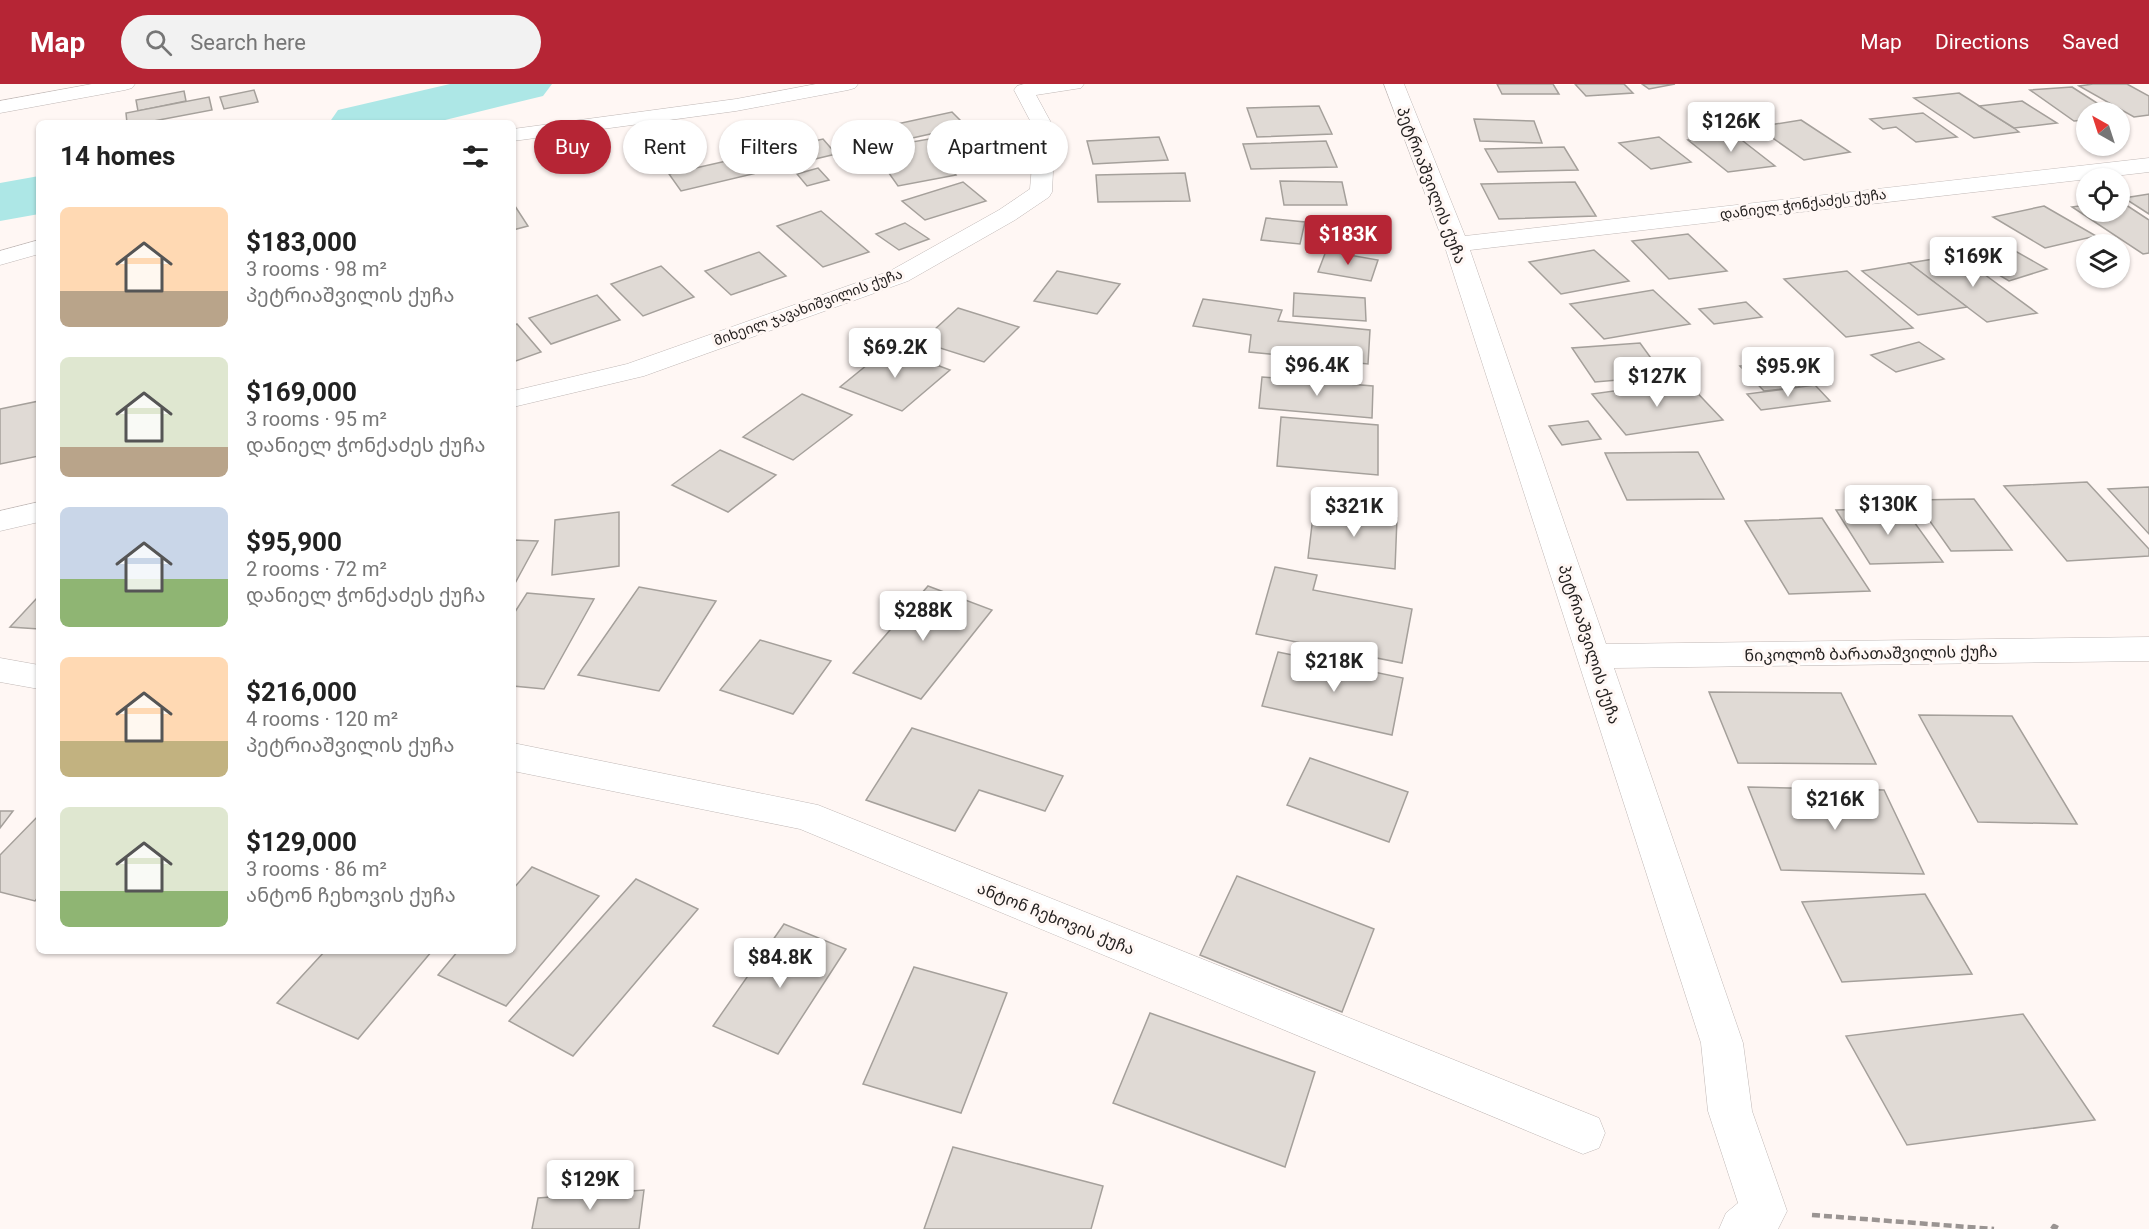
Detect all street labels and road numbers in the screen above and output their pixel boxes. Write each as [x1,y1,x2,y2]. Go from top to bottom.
street label: პეტრიაშვილის ქუჩა [1392,104,1470,267]
street label: დანიელ ჭონქაძეს ქუჩა [1719,186,1887,223]
street label: მიხეილ ჯავახიშვილის ქუჩა [712,265,905,350]
street label: პეტრიაშვილის ქუჩა [1554,562,1624,727]
street label: ნიკოლოზ ბარათაშვილის ქუჩა [1744,642,1998,666]
street label: ანტონ ჩეხოვის ქუჩა [974,878,1137,959]

